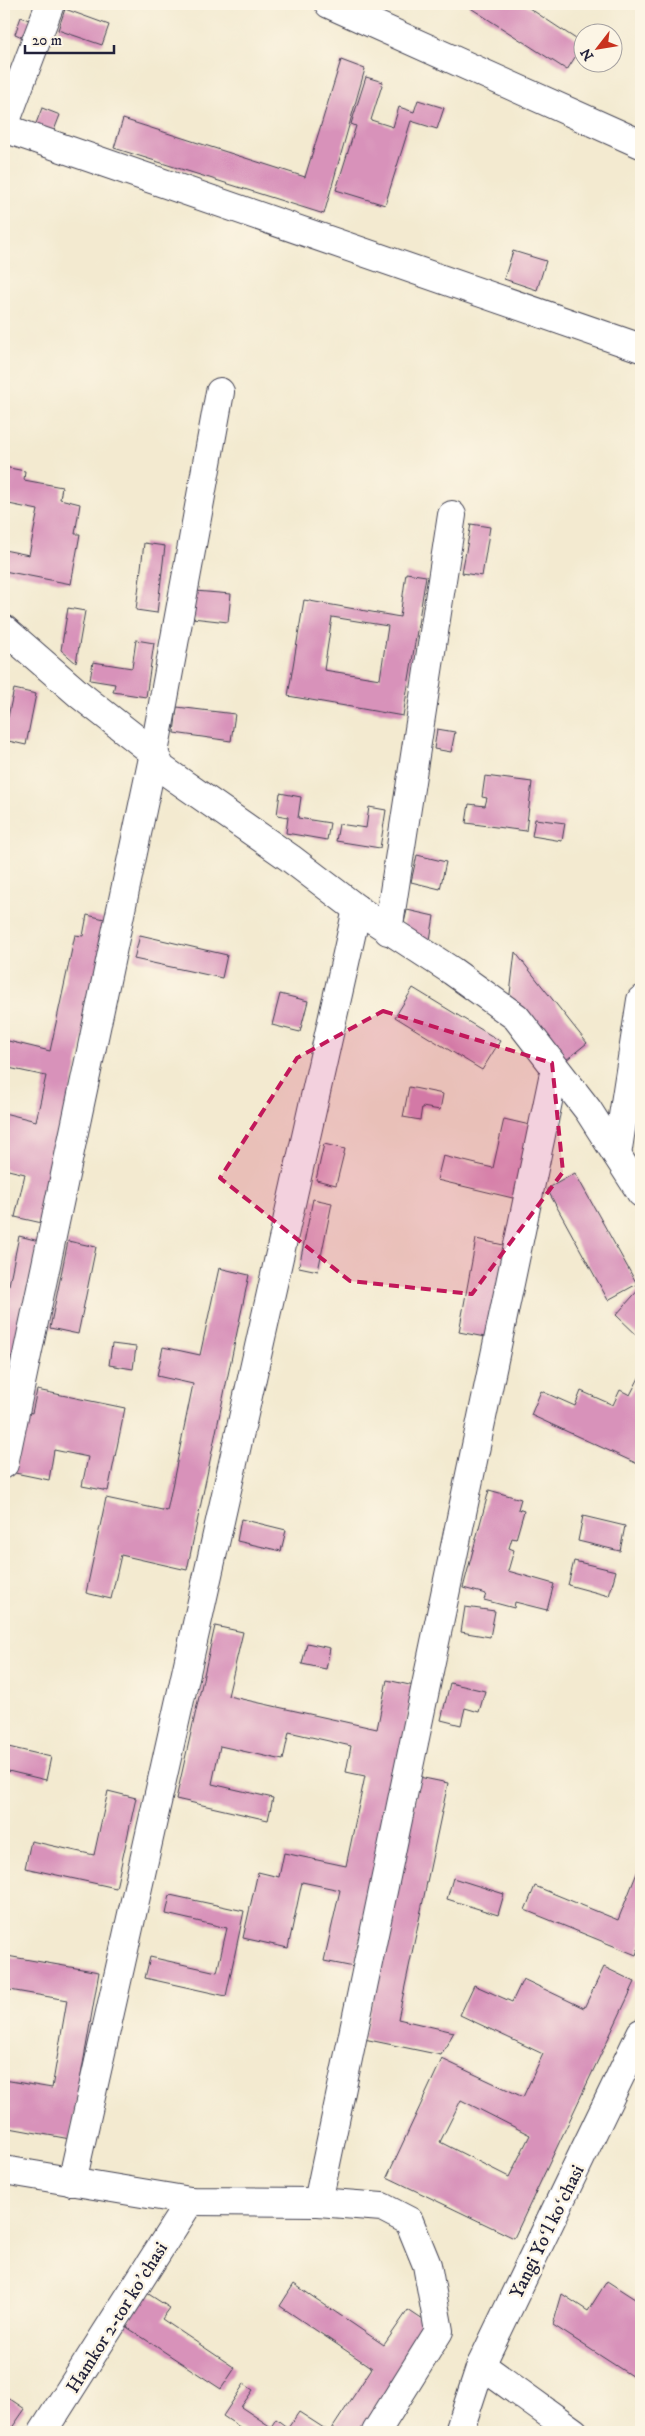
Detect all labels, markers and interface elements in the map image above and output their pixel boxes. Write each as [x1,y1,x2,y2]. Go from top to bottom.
scale bar [25,22,114,54]
north arrow [572,22,622,72]
text: 20 m [32,31,62,50]
text: N [577,44,598,64]
street label: Yangi Yoʻl koʻchasi [505,2161,590,2302]
street label: Hamkor 2-tor koʼchasi [62,2238,173,2397]

